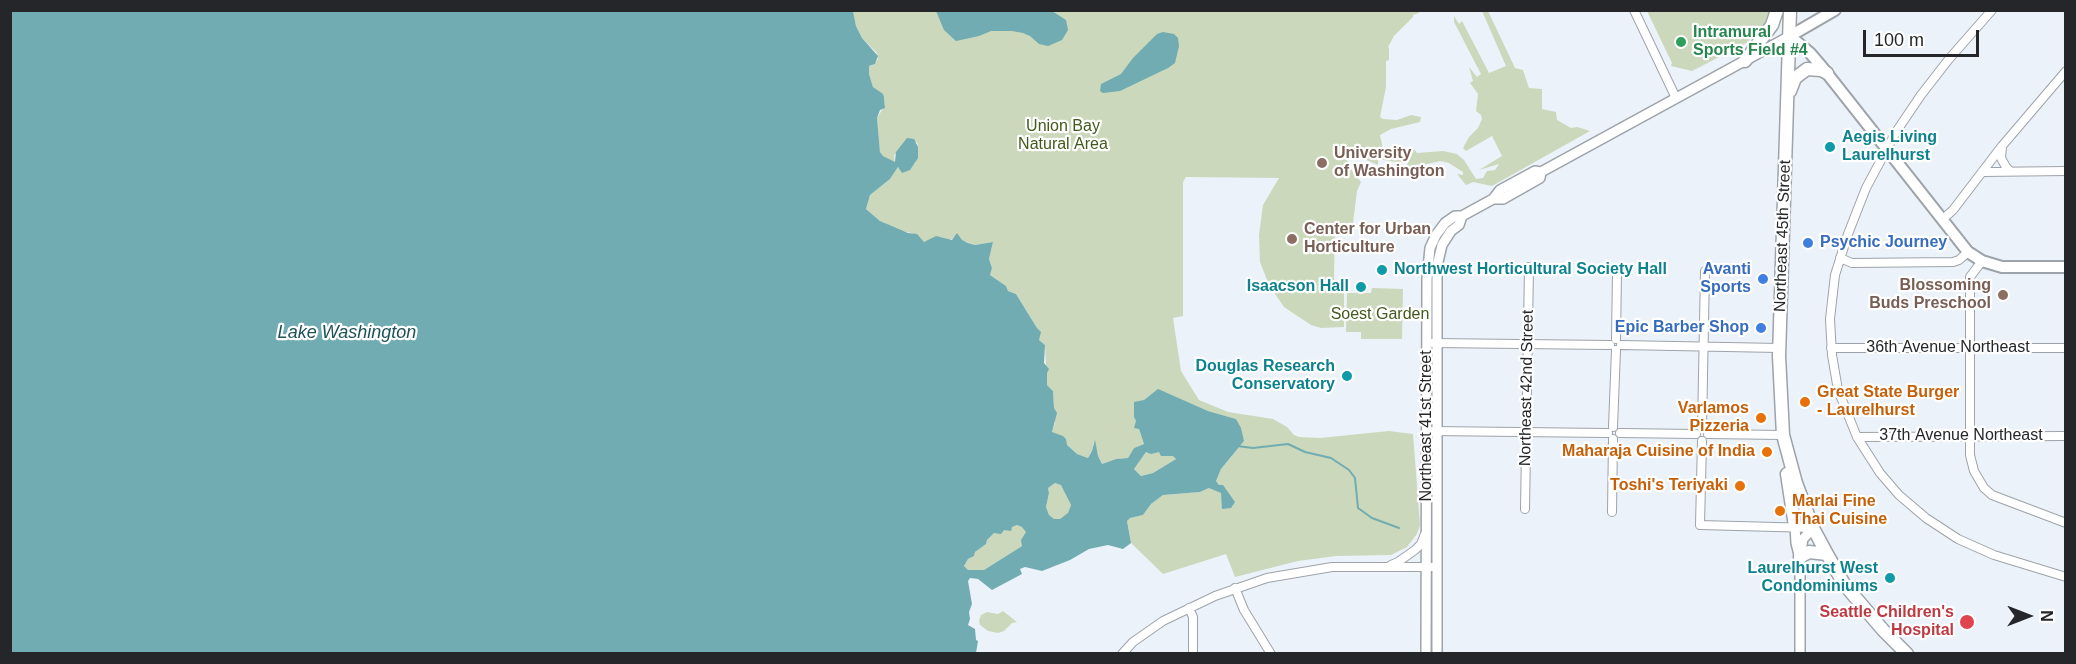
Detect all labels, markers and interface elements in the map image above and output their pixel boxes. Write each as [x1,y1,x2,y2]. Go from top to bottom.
scale bar [1866,18,1982,56]
place label: Intramural Sports Field #4 [1693,23,1808,61]
text: 100 m [1874,30,1924,50]
marker: Intramural Sports Field #4 [1674,35,1688,49]
park label: Union Bay Natural Area [1018,117,1108,155]
place label: Aegis Living Laurelhurst [1842,128,1937,166]
marker: Aegis Living Laurelhurst [1823,140,1837,154]
place label: University of Washington [1334,144,1444,182]
marker: University of Washington [1315,156,1329,170]
street label: Northeast 45th Street [1771,160,1795,312]
place label: Center for Urban Horticulture [1304,220,1431,258]
marker: Center for Urban Horticulture [1285,232,1299,246]
place label: Psychic Journey [1820,233,1947,253]
marker: Psychic Journey [1801,236,1815,250]
place label: Northwest Horticultural Society Hall [1394,260,1667,280]
place label: Avanti Sports [1700,260,1751,298]
marker: Northwest Horticultural Society Hall [1375,263,1389,277]
marker: Avanti Sports [1756,272,1770,286]
place label: Blossoming Buds Preschool [1869,276,1991,314]
place label: Isaacson Hall [1247,277,1349,297]
marker: Isaacson Hall [1354,280,1368,294]
marker: Blossoming Buds Preschool [1996,288,2010,302]
park label: Soest Garden [1331,305,1429,325]
street label: Northeast 42nd Street [1516,310,1538,466]
place label: Epic Barber Shop [1615,318,1749,338]
marker: Epic Barber Shop [1754,321,1768,335]
water label: Lake Washington [278,322,416,344]
street label: 36th Avenue Northeast [1866,338,2030,358]
street label: Northeast 41st Street [1417,350,1437,502]
place label: Douglas Research Conservatory [1195,357,1335,395]
marker: Douglas Research Conservatory [1340,369,1354,383]
place label: Great State Burger - Laurelhurst [1817,383,1959,421]
marker: Great State Burger - Laurelhurst [1798,395,1812,409]
place label: Varlamos Pizzeria [1678,399,1749,437]
marker: Varlamos Pizzeria [1754,411,1768,425]
street label: 37th Avenue Northeast [1879,426,2043,446]
place label: Maharaja Cuisine of India [1562,442,1755,462]
marker: Maharaja Cuisine of India [1760,445,1774,459]
place label: Toshi's Teriyaki [1610,476,1728,496]
marker: Toshi's Teriyaki [1733,479,1747,493]
place label: Marlai Fine Thai Cuisine [1792,492,1887,530]
marker: Marlai Fine Thai Cuisine [1773,504,1787,518]
place label: Laurelhurst West Condominiums [1748,559,1878,597]
marker: Laurelhurst West Condominiums [1883,571,1897,585]
north arrow [1998,586,2058,646]
place label: Seattle Children's Hospital [1819,603,1954,641]
text: N [2038,610,2055,622]
marker: Seattle Children's Hospital [1958,613,1976,631]

